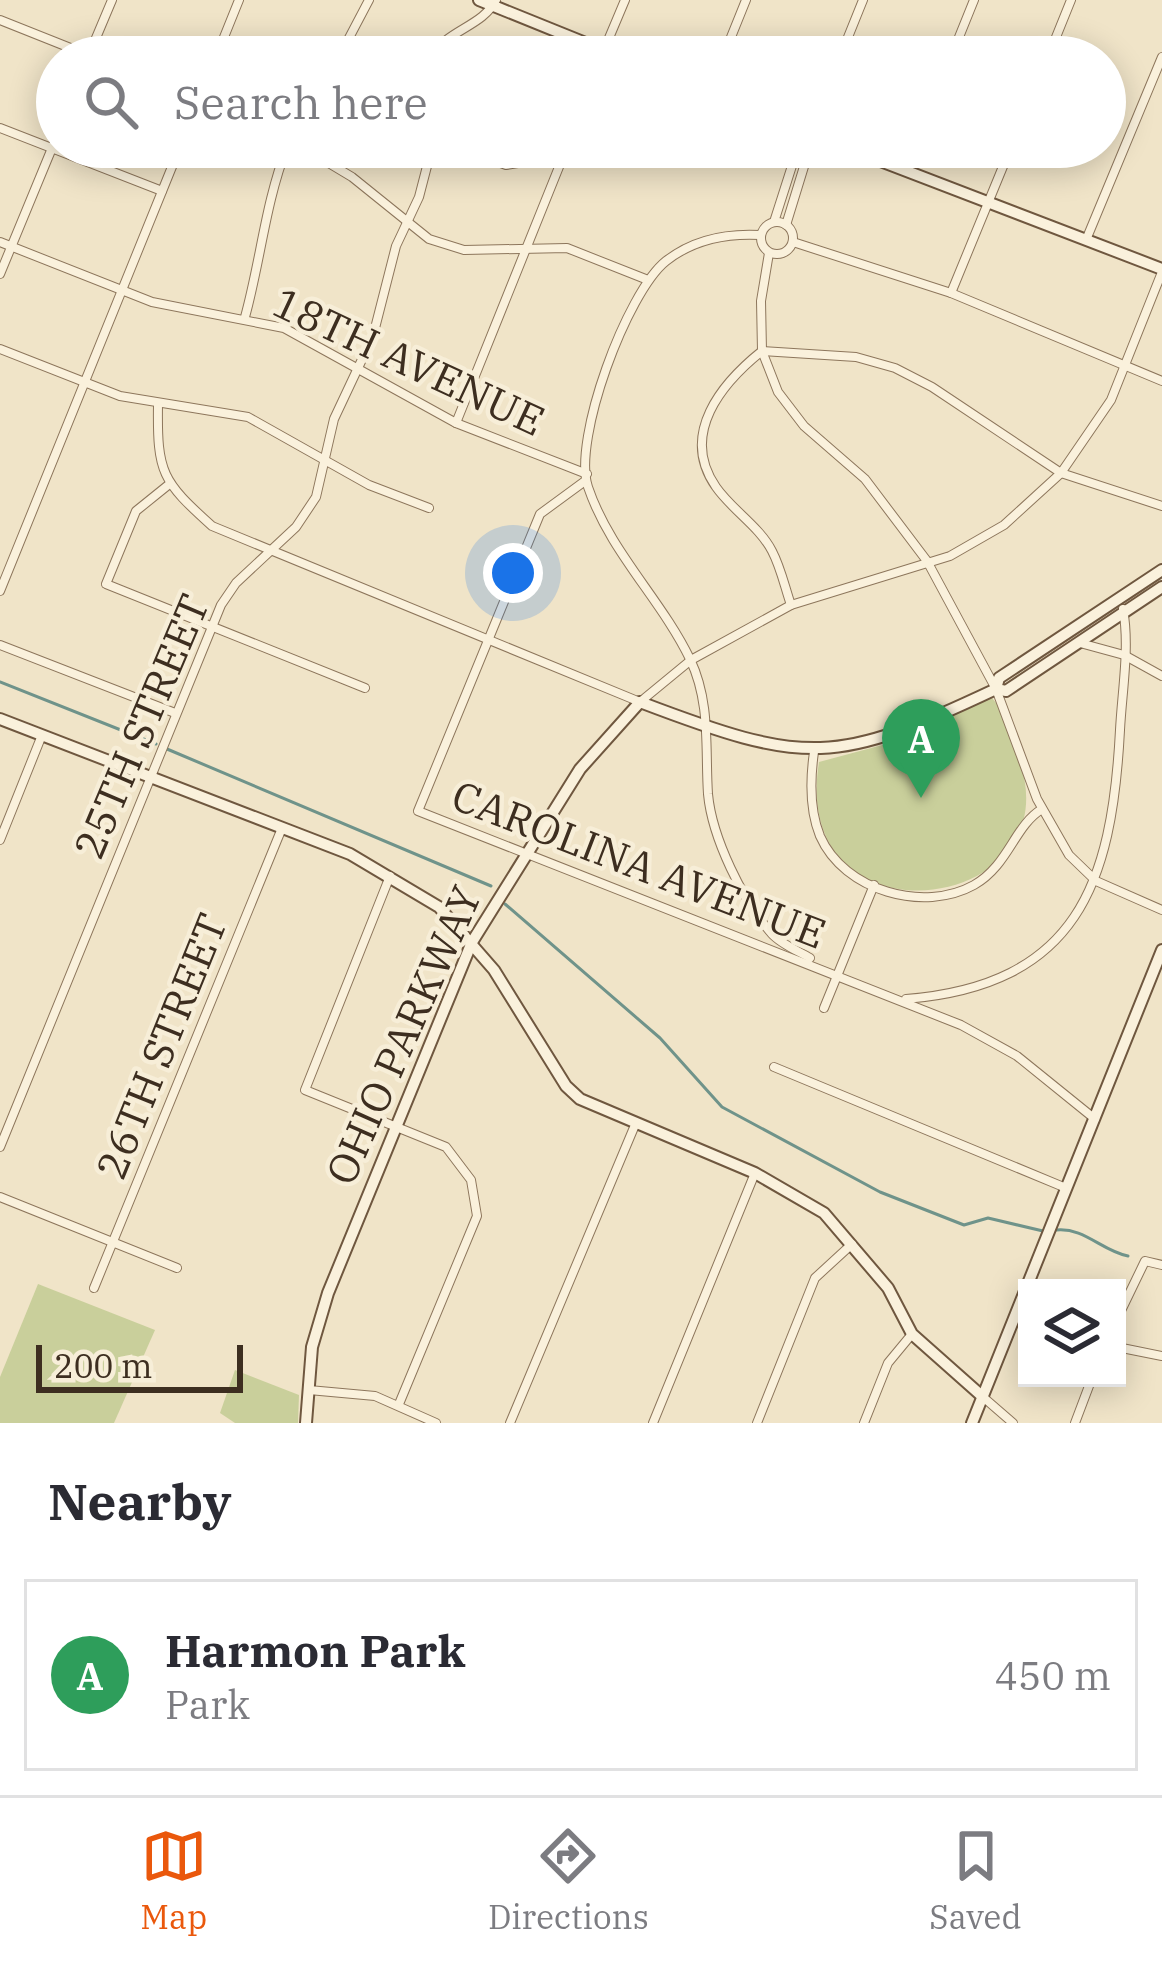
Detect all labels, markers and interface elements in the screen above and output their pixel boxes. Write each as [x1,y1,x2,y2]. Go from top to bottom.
search box [36,36,1126,168]
icon: search [78,69,144,135]
text: Search here [174,73,428,131]
street label: 18TH AVENUE [265,274,553,448]
your location [483,543,543,603]
street label: 25TH STREET [61,586,221,866]
pin: A [882,699,960,798]
street label: CAROLINA AVENUE [444,767,834,961]
street label: OHIO PARKWAY [313,877,493,1193]
street label: 26TH STREET [83,905,239,1187]
map controls [1018,1279,1126,1387]
button: layers [1018,1279,1126,1387]
scale bar [36,1339,243,1392]
text: 200 m [54,1344,153,1387]
text: Nearby [48,1468,232,1534]
text: Harmon Park [165,1621,465,1679]
text: A [76,1650,104,1701]
text: 450 m [995,1650,1111,1701]
text: Park [165,1679,250,1730]
tab: Map [140,1823,207,1938]
tab: Directions [488,1823,649,1938]
tab: Saved [929,1823,1022,1938]

